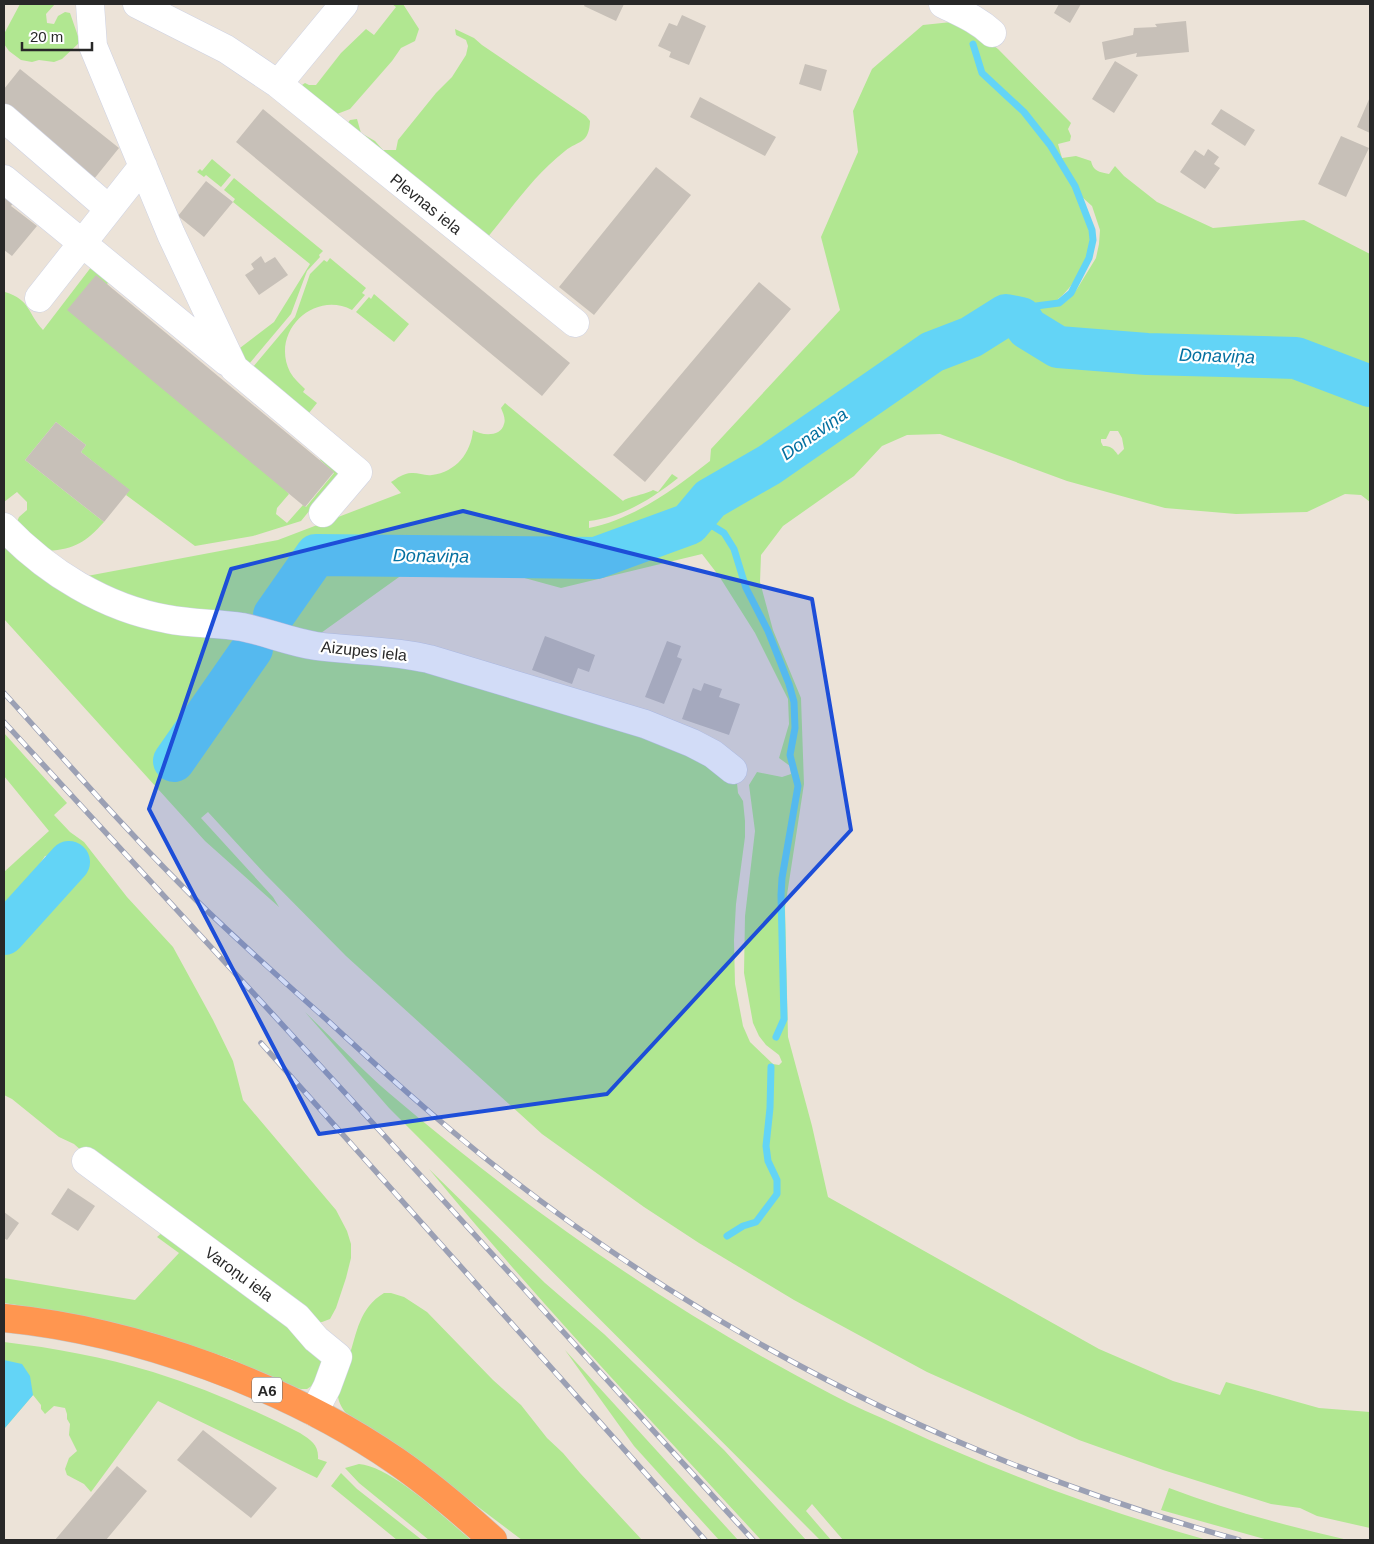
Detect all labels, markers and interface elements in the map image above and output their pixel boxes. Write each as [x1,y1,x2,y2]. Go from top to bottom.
scale bar [22,20,92,52]
text: 20 m [30,28,63,45]
street label: Pļevnas iela [387,170,465,238]
water label: Donaviņa [1179,345,1255,367]
water label: Donaviņa [777,404,851,464]
water label: Donaviņa [393,545,469,567]
street label: Aizupes iela [320,638,408,664]
street label: Varoņu iela [202,1244,276,1304]
road number: A6 [252,1378,282,1402]

